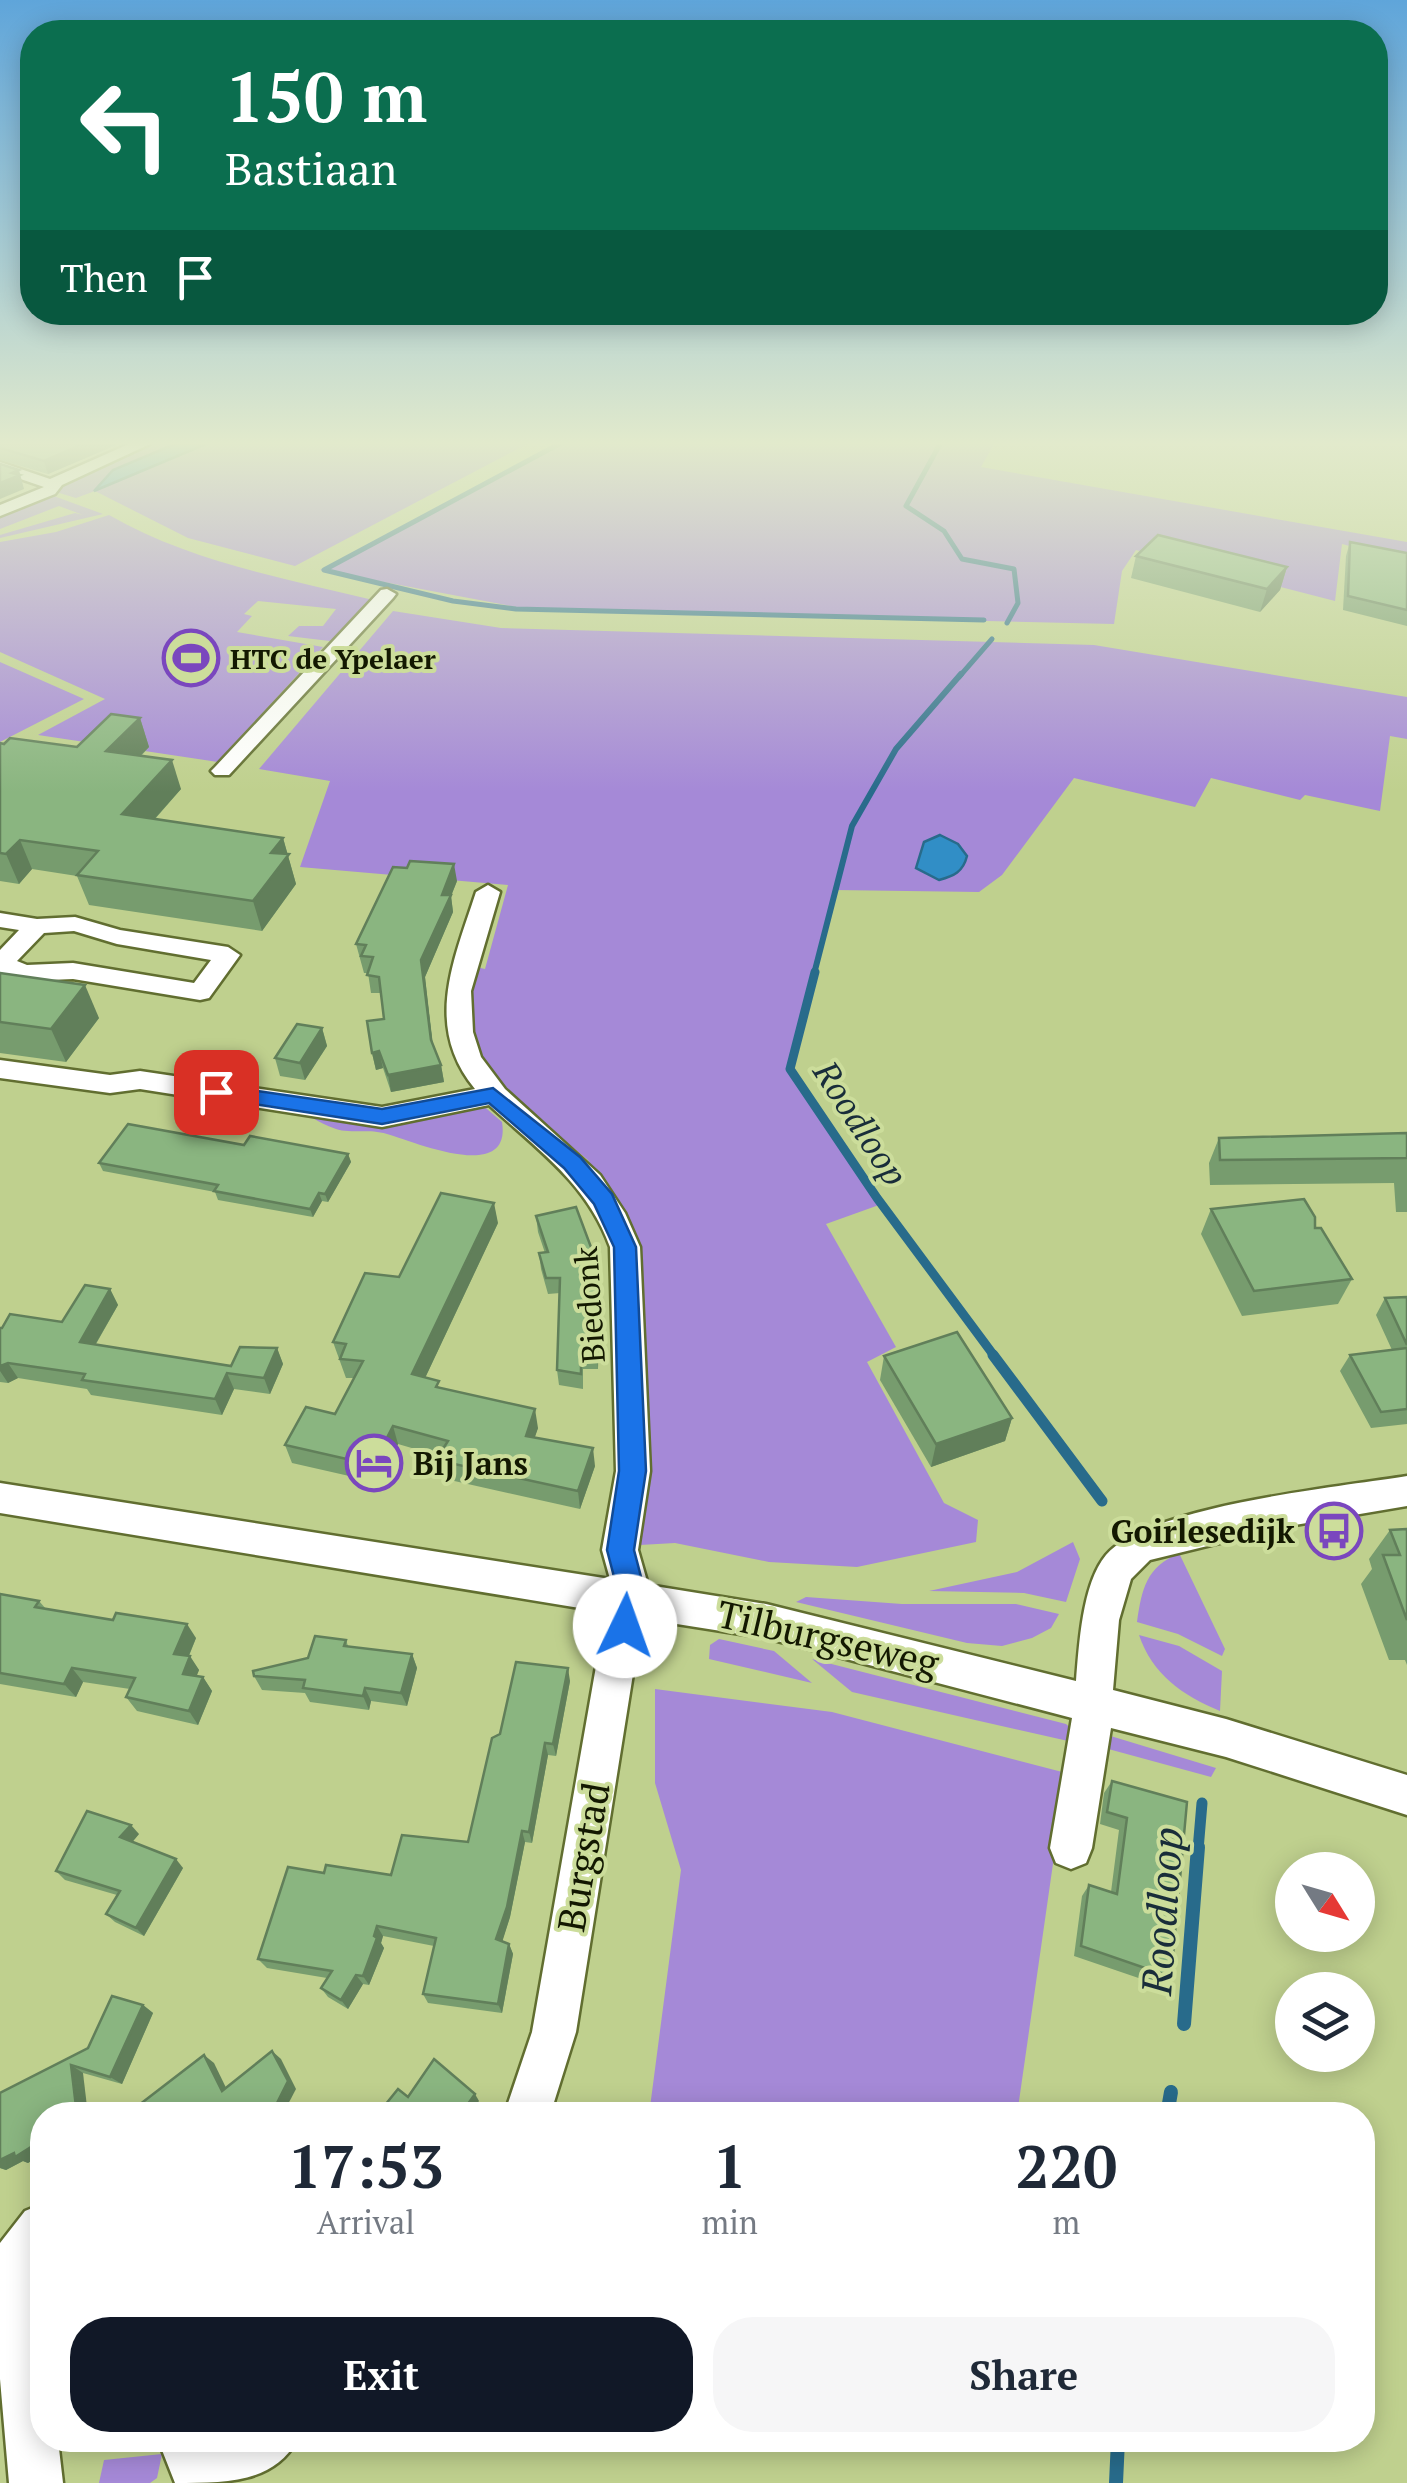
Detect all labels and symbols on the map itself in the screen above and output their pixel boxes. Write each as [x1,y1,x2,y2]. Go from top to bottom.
sports icon: HTC de Ypelaer [161,628,221,688]
place label: HTC de Ypelaer [230,640,436,677]
pin [174,1050,259,1135]
water label: Roodloop [803,1051,918,1194]
street label: Biedonk [564,1245,614,1365]
hotel icon: Bij Jans [344,1433,404,1493]
place label: Bij Jans [413,1442,528,1484]
bus stop icon: Goirlesedijk [1304,1501,1364,1561]
place label: Goirlesedijk [1111,1510,1295,1552]
position arrow [573,1574,677,1678]
street label: Tilburgseweg [713,1588,944,1688]
street label: Burgstad [545,1778,621,1936]
water label: Roodloop [1127,1825,1195,1998]
north arrow [1275,1852,1375,1952]

